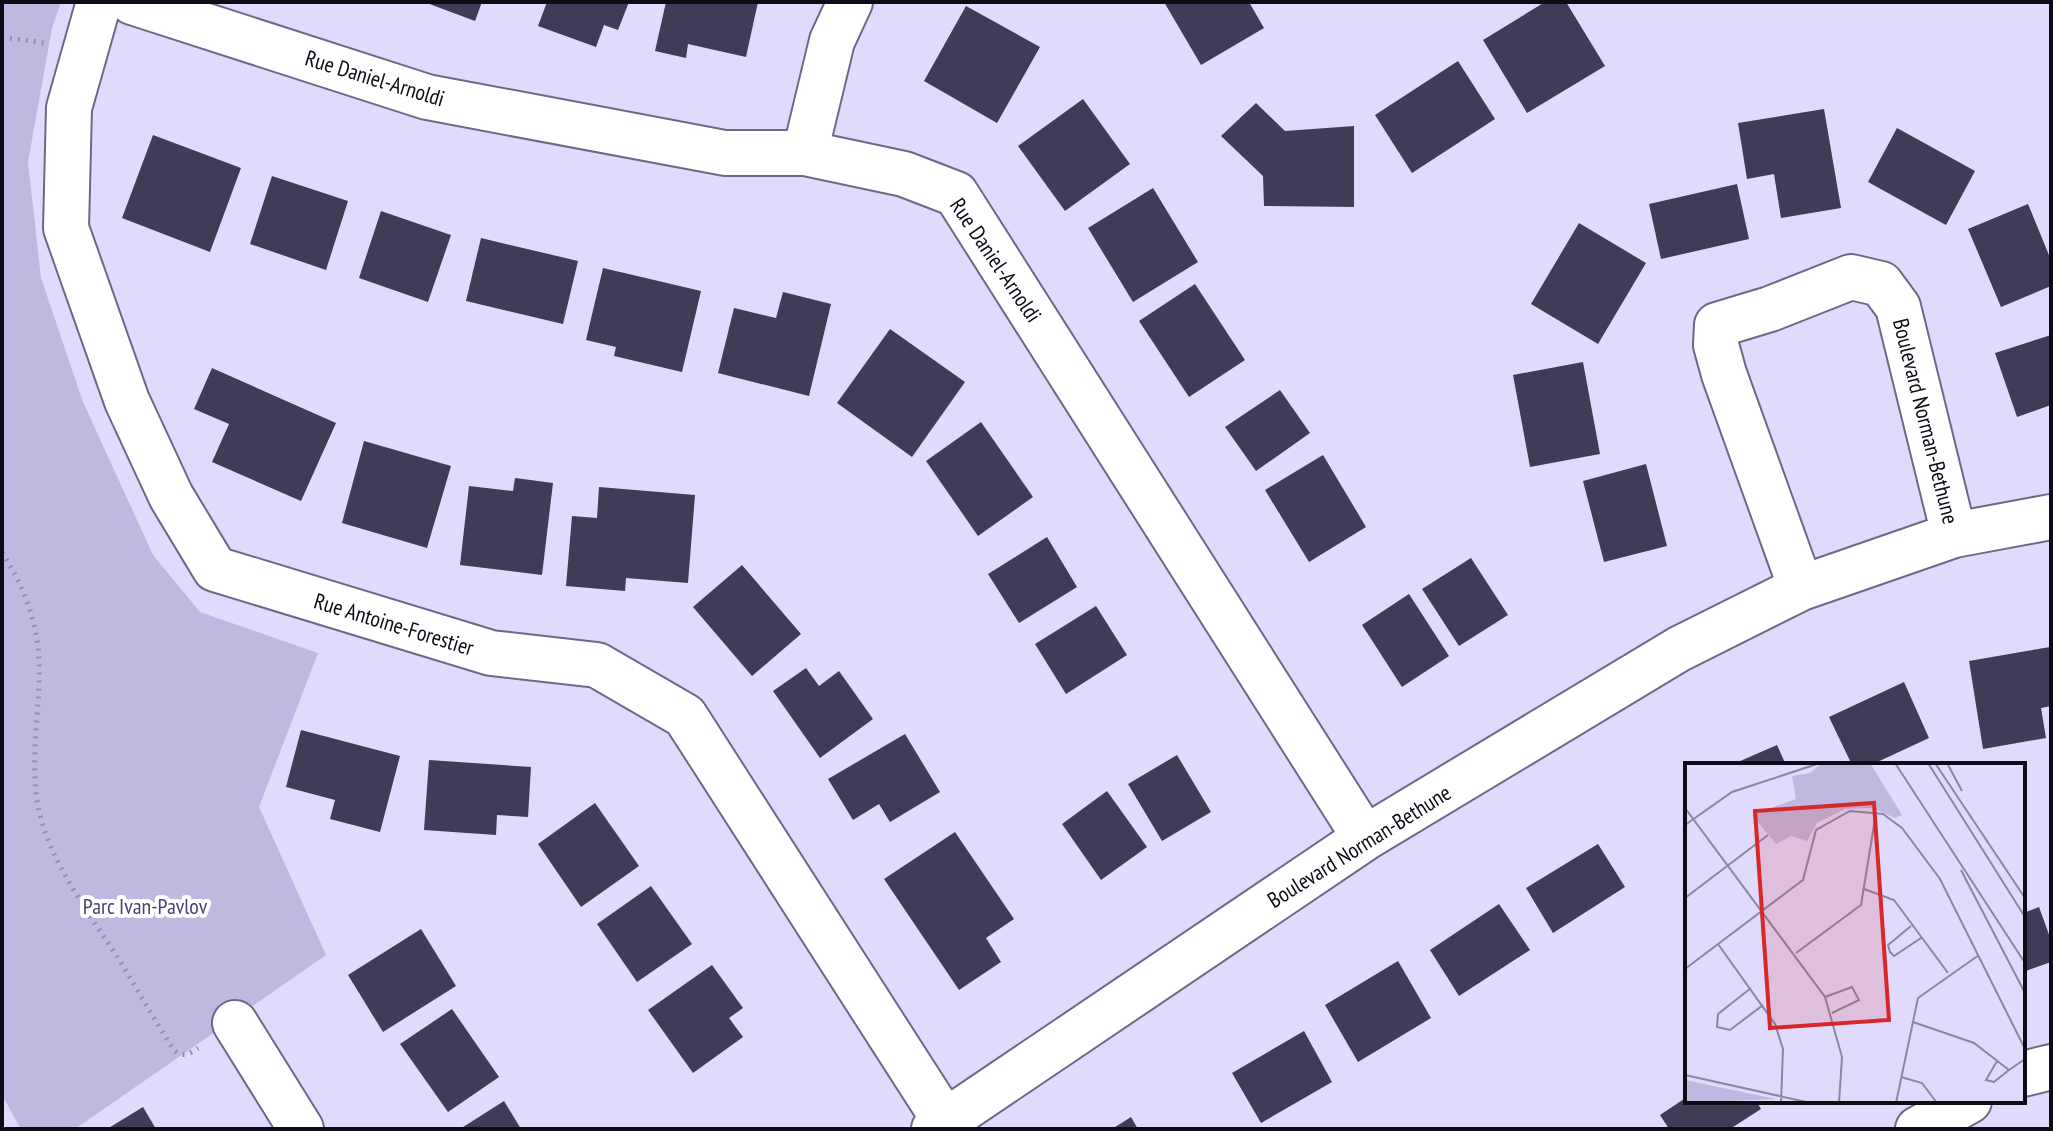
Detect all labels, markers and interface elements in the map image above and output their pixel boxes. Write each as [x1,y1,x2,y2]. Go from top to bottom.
street label: Rue Daniel-Arnoldi [302,44,448,112]
street label: Rue Daniel-Arnoldi [944,192,1048,328]
street label: Boulevard Norman-Bethune [1887,315,1965,527]
street label: Rue Antoine-Forestier [311,586,477,662]
inset map [1685,763,2025,1103]
street label: Boulevard Norman-Bethune [1262,778,1456,914]
park label: Parc Ivan-Pavlov [83,892,208,920]

